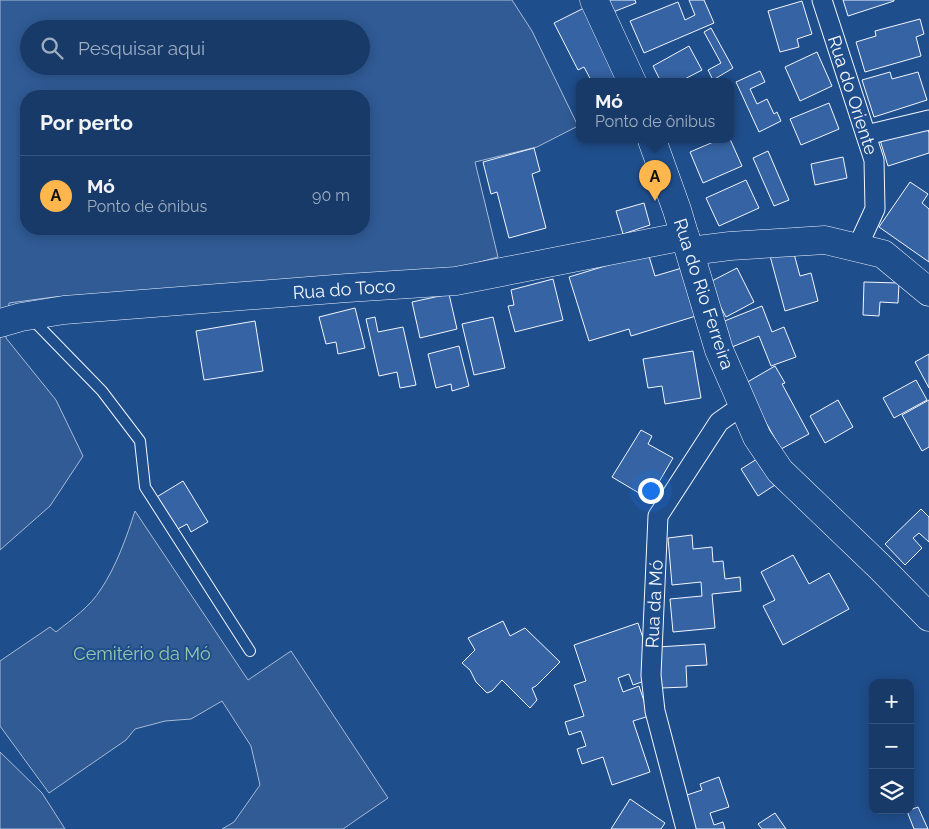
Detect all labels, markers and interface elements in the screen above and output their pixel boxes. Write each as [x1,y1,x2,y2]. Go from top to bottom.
search box [20,20,370,75]
street label: Rua do Oriente [824,33,882,158]
icon: search [38,34,66,62]
text: Pesquisar aqui [78,37,205,59]
popup [576,78,734,143]
text: Mó [595,90,623,112]
text: Por perto [40,110,133,135]
text: Ponto de ônibus [595,112,715,131]
pin: A [639,160,671,201]
text: Mó [87,175,115,197]
text: A [51,186,61,205]
text: 90 m [312,186,350,205]
text: Ponto de ônibus [87,197,207,216]
street label: Rua do Rio Ferreira [670,216,738,372]
street label: Rua do Toco [292,275,396,303]
your location [638,478,664,504]
street label: Rua da Mó [641,559,667,649]
park label: Cemitério da Mó [73,643,211,664]
map controls [869,679,914,814]
button: + [869,679,914,724]
button: − [869,724,914,769]
button: layers [869,769,914,814]

